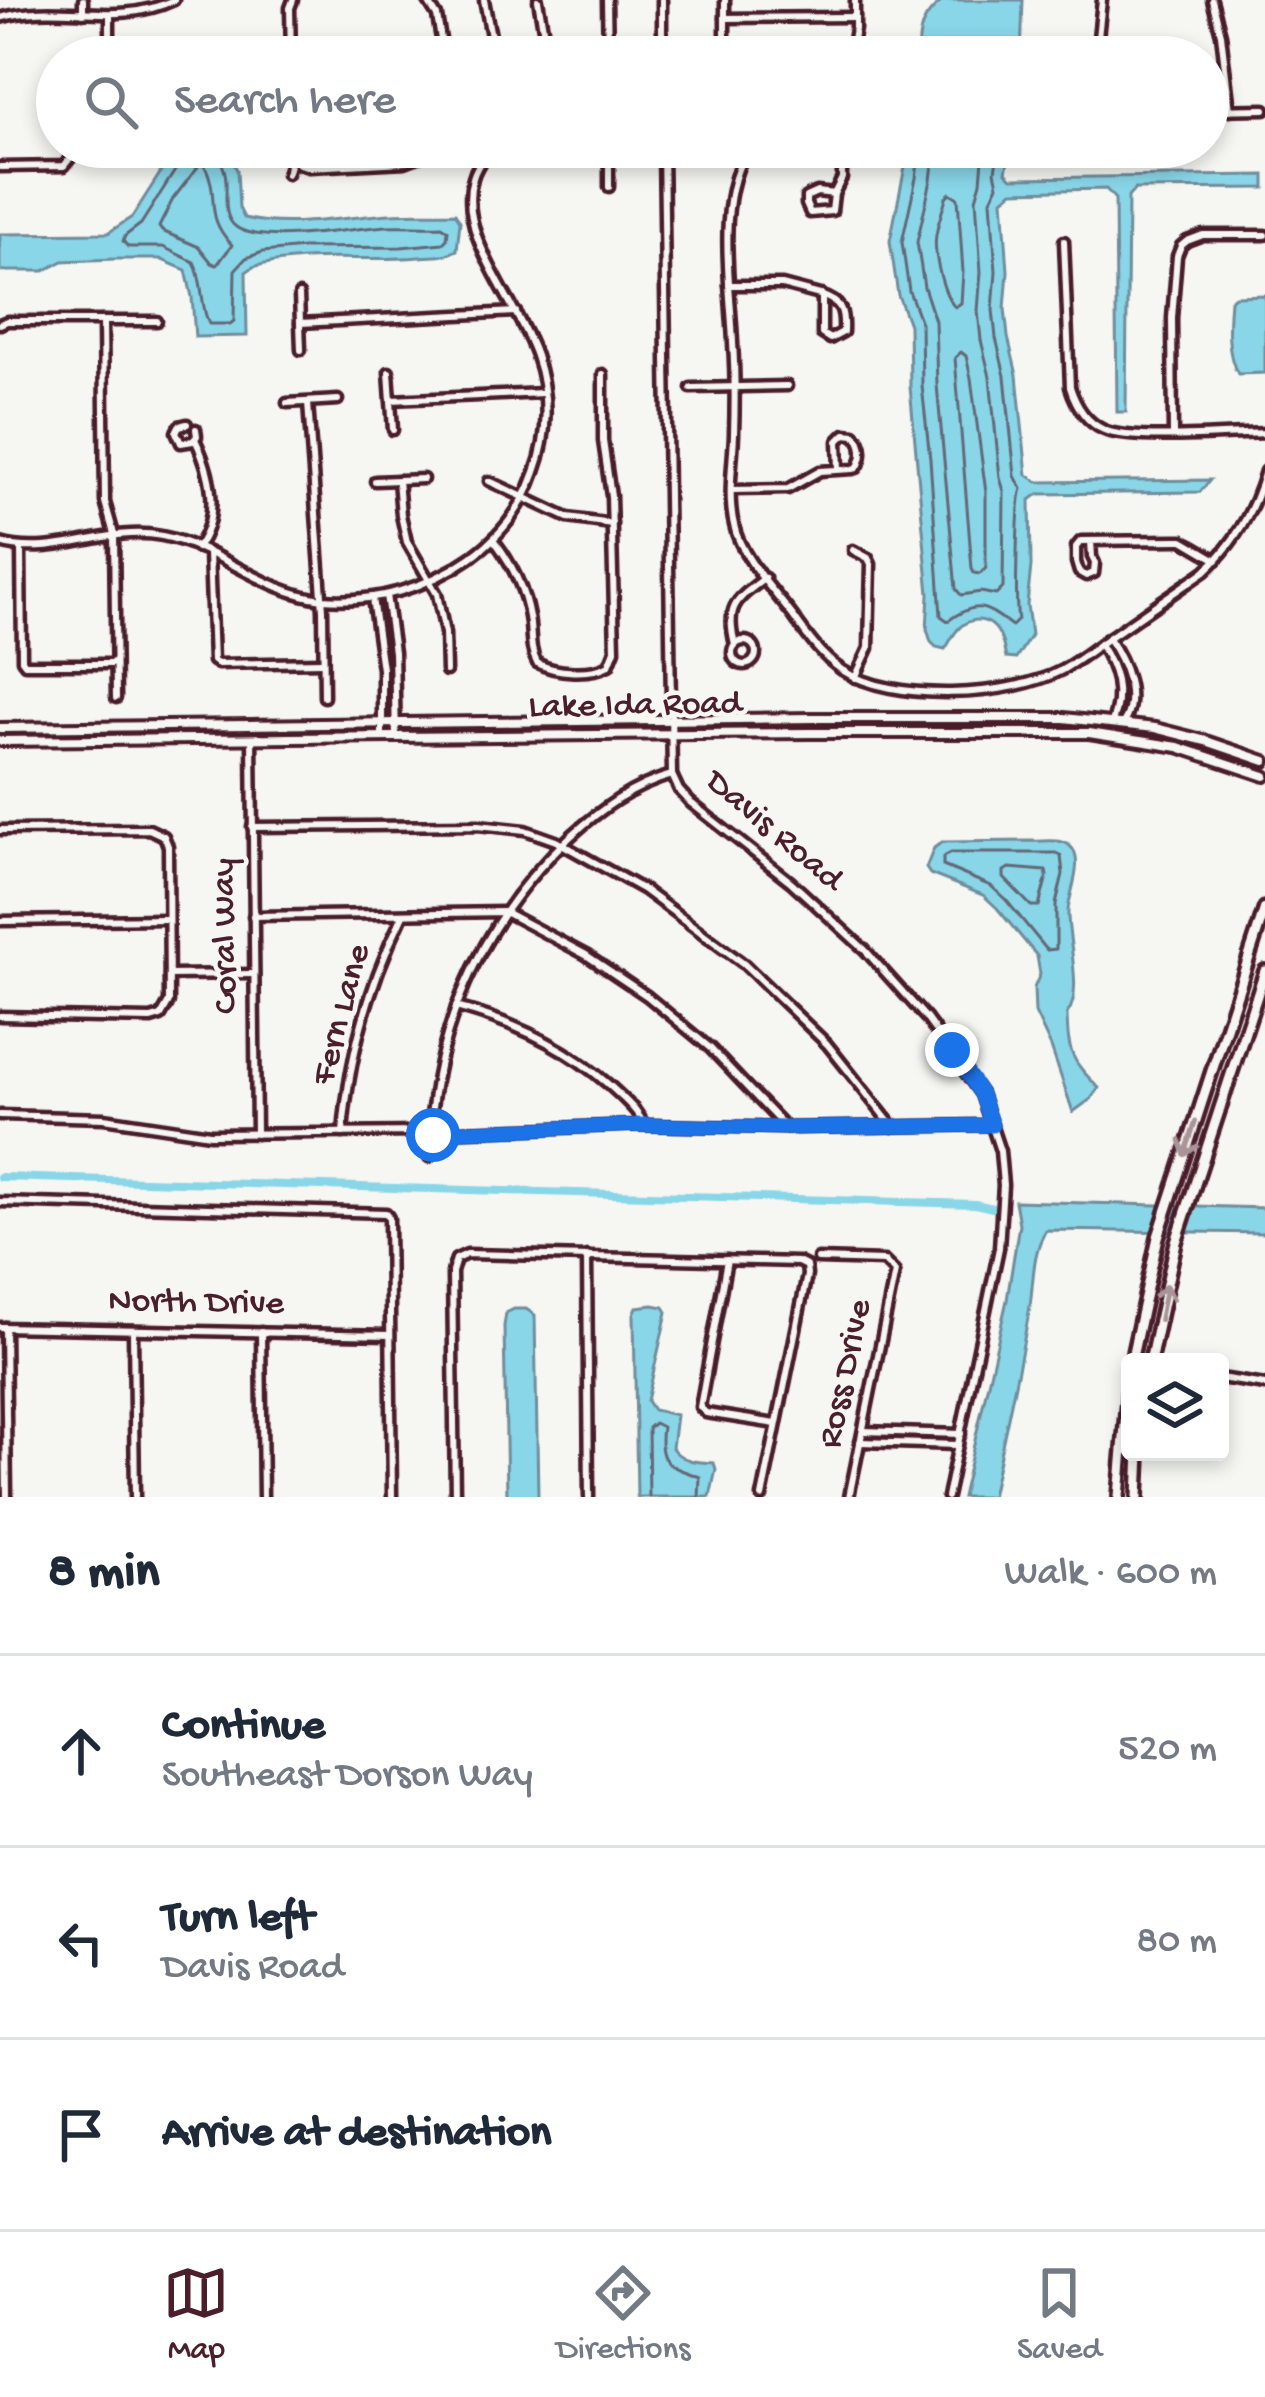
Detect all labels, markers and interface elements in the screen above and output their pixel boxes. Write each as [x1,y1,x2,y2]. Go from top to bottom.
search box [36,36,1229,168]
icon: search [78,69,144,135]
text: Search here [174,76,396,129]
street label: Lake Ida Road [528,684,745,730]
street label: Davis Road [693,760,853,904]
street label: Coral Way [204,858,250,1014]
street label: Fern Lane [303,939,383,1091]
route end [925,1023,979,1077]
route start [406,1108,460,1162]
one-way arrow [1178,1119,1200,1157]
street label: North Drive [108,1281,285,1327]
one-way arrow [1153,1283,1175,1322]
street label: Ross Drive [810,1295,884,1452]
map controls [1121,1353,1229,1461]
button: layers [1121,1353,1229,1461]
text: 8 min [48,1545,160,1605]
text: Walk · 600 m [1005,1552,1217,1598]
text: Continue [162,1701,325,1754]
icon: ahead [48,1718,114,1784]
text: 520 m [1118,1728,1217,1774]
text: Southeast Dorson Way [162,1754,533,1800]
text: Turn left [162,1893,314,1946]
icon: left [48,1910,114,1976]
text: 80 m [1137,1920,1217,1966]
text: Davis Road [162,1946,344,1992]
icon: arrive [48,2102,114,2168]
text: Arrive at destination [162,2108,551,2161]
tab: Map [163,2260,229,2370]
tab: Directions [556,2260,690,2370]
tab: Saved [1017,2260,1102,2370]

